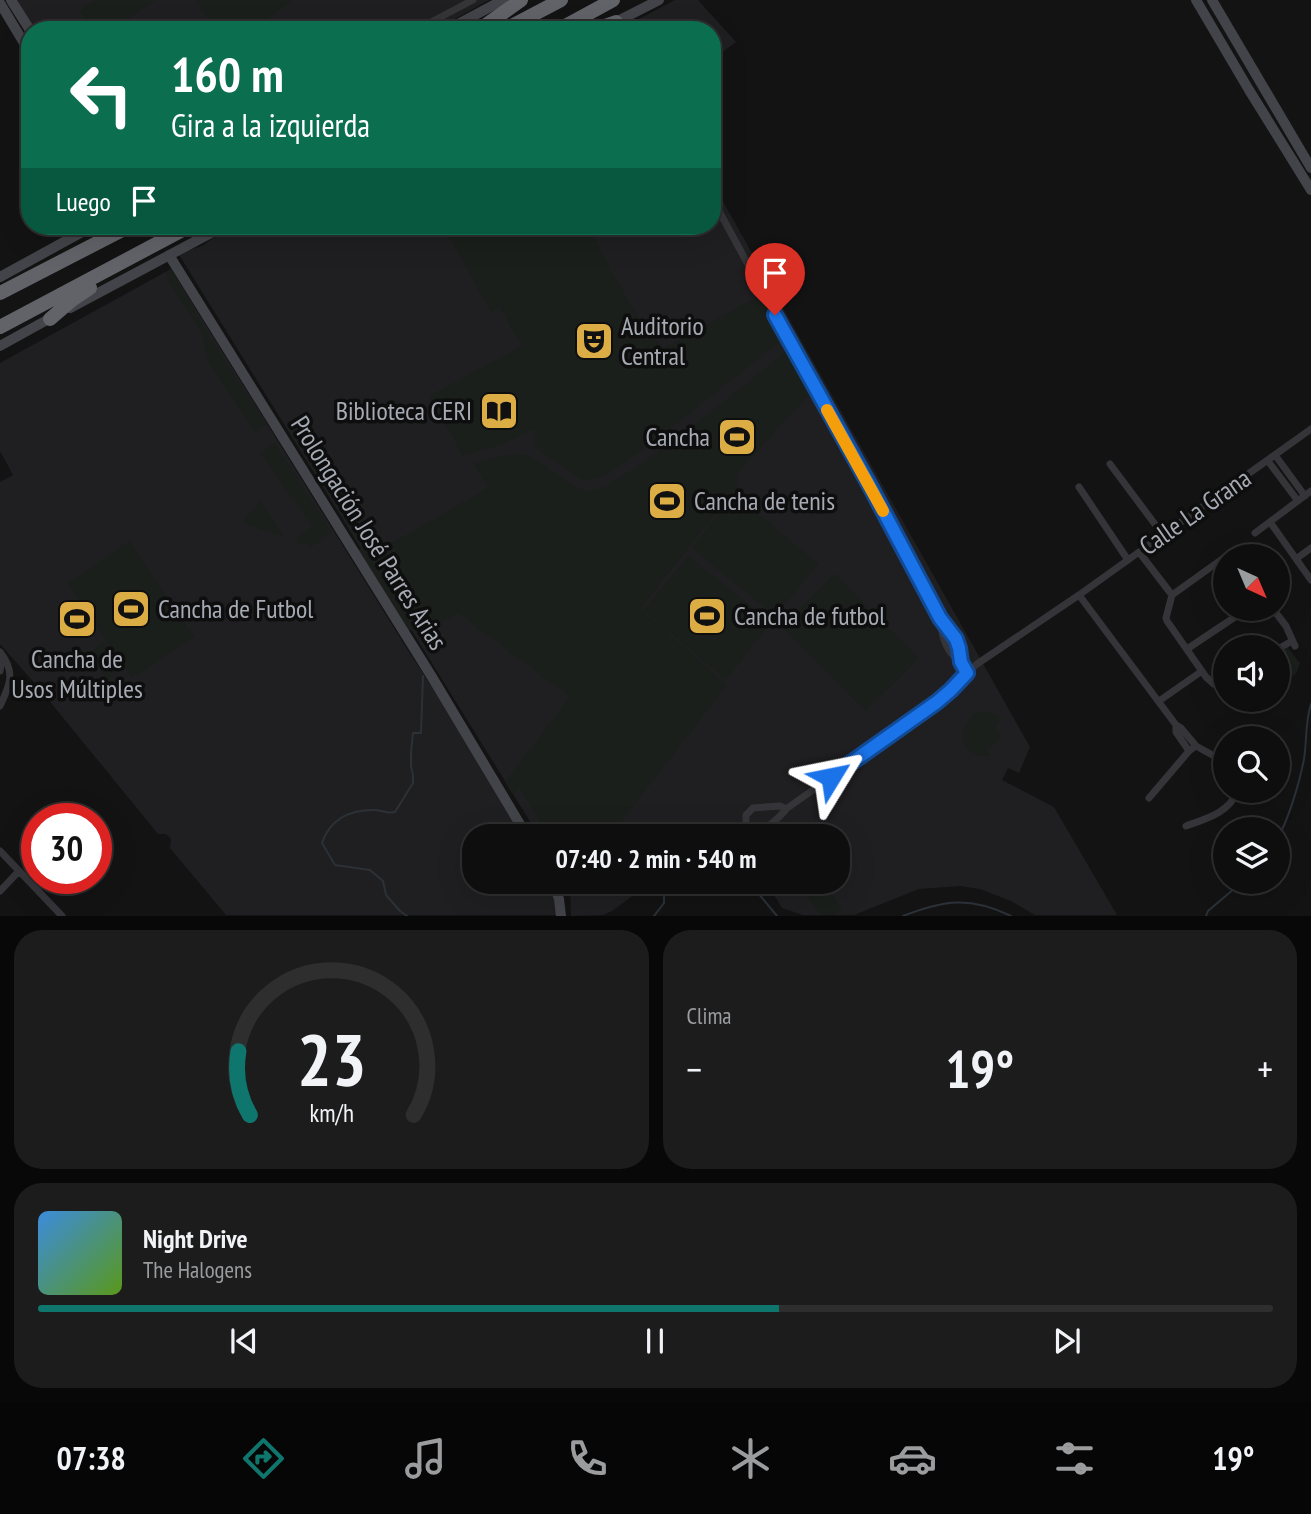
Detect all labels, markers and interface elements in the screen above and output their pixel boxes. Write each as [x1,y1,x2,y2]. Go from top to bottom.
text: 160 m [171,42,284,106]
icon: left [56,49,147,140]
text: Gira a la izquierda [171,104,370,146]
icon: arrive [125,182,163,220]
text: Luego [56,185,111,218]
pin [745,243,805,315]
icon: arrive [756,254,794,292]
place label: Auditorio Central [621,309,704,372]
theatre icon: Auditorio Central [573,320,615,362]
library icon: Biblioteca CERI [478,390,520,432]
place label: Biblioteca CERI [336,394,472,427]
street label: Prolongación José Parres Arias [284,410,455,656]
sports icon: Cancha [716,416,758,458]
place label: Cancha [646,420,710,453]
street label: Calle La Grana [1132,461,1257,562]
sports icon: Cancha de tenis [646,480,688,522]
place label: Cancha de tenis [694,484,835,517]
north arrow [1213,544,1290,621]
map controls [1213,544,1290,894]
sports icon: Cancha de Futbol [110,588,152,630]
place label: Cancha de Futbol [158,592,313,625]
sports icon: Cancha de futbol [686,595,728,637]
sports icon: Cancha de Usos Múltiples [56,598,98,640]
place label: Cancha de futbol [734,599,885,632]
button: sound [1213,635,1290,712]
place label: Cancha de Usos Múltiples [11,642,143,705]
button: search [1213,726,1290,803]
position arrow [794,740,868,814]
speed limit sign: 30 [21,803,112,894]
button: layers [1213,817,1290,894]
text: 07:40 · 2 min · 540 m [556,842,756,875]
text: Clima [687,1001,732,1030]
text: 23 [296,1012,366,1106]
text: 19° [945,1035,1014,1102]
text: − [687,1044,702,1093]
text: + [1257,1044,1273,1093]
text: km/h [309,1097,353,1129]
text: Night Drive [143,1222,248,1255]
text: The Halogens [143,1255,252,1284]
icon: previous [225,1322,263,1360]
icon: pause [636,1322,674,1360]
icon: next [1048,1322,1086,1360]
icon: directions [239,1434,288,1483]
icon: music [401,1434,450,1483]
icon: phone [563,1434,612,1483]
icon: climate [726,1434,775,1483]
icon: car [888,1434,937,1483]
icon: filters [1050,1434,1099,1483]
text: 07:38 [57,1437,126,1479]
text: 19° [1212,1437,1254,1479]

